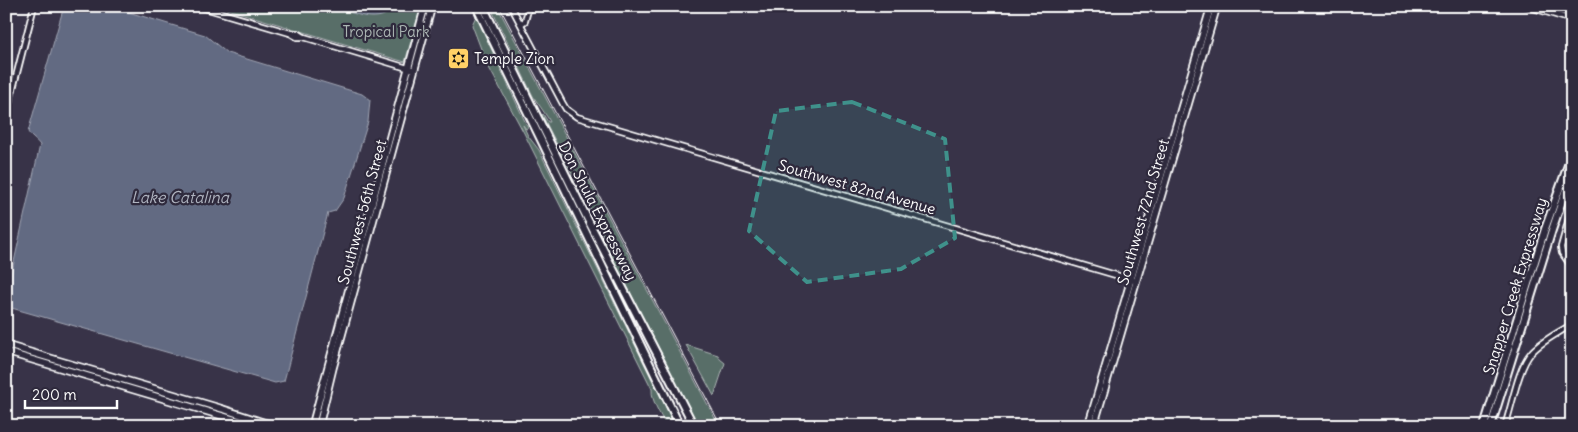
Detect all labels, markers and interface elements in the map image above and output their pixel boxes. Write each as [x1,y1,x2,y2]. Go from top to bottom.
park label: Tropical Park [342,22,430,41]
synagogue icon: Temple Zion [446,46,470,70]
place label: Temple Zion [474,49,555,68]
street label: Southwest 72nd Street [1113,137,1173,287]
street label: Southwest 56th Street [334,138,390,286]
street label: Don Shula Expressway [555,138,641,284]
street label: Southwest 82nd Avenue [776,155,938,219]
water label: Lake Catalina [131,187,230,207]
street label: Snapper Creek Expressway [1479,195,1551,377]
scale bar [25,377,118,409]
text: 200 m [32,385,77,404]

